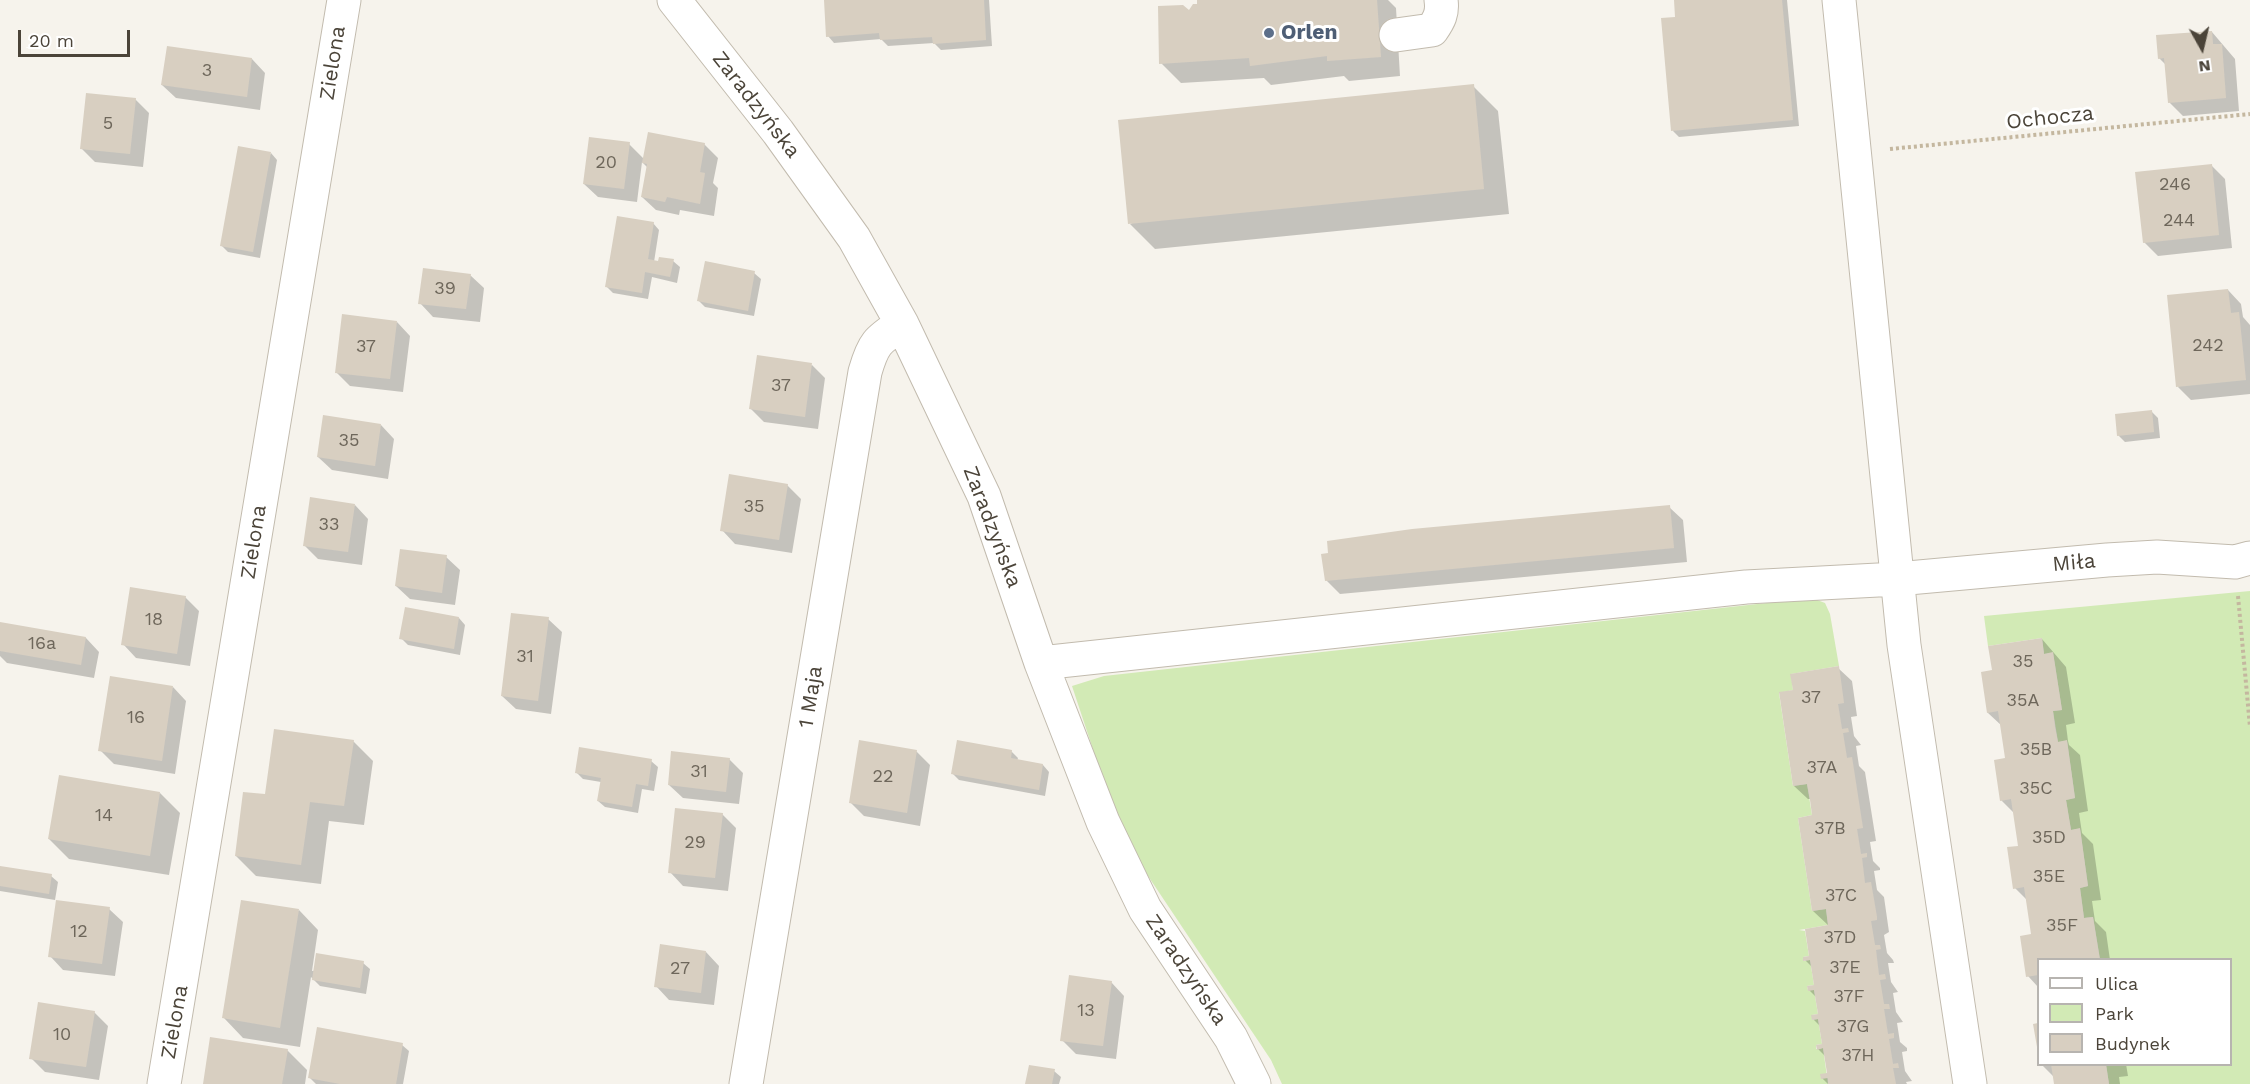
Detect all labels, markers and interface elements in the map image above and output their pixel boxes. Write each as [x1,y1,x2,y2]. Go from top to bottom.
scale bar [21,18,134,56]
north arrow [2172,18,2232,78]
place label: Orlen [1281,20,1338,46]
street label: Zielona [315,24,351,102]
marker: Orlen [1262,26,1276,40]
text: 20 m [29,30,74,51]
street label: Zaradzyńska [707,47,805,163]
text: N [2197,56,2212,77]
house number: 3 [202,60,212,82]
street label: Ochocza [2005,101,2095,135]
house number: 5 [103,113,113,135]
house number: 20 [595,152,617,174]
house number: 246 [2159,174,2191,196]
house number: 244 [2163,210,2195,232]
house number: 39 [434,278,456,300]
house number: 242 [2192,335,2224,357]
house number: 37 [356,336,376,358]
house number: 37 [771,375,791,397]
house number: 35 [339,430,359,452]
street label: Zaradzyńska [957,463,1027,591]
house number: 35 [744,496,764,518]
street label: Zielona [236,503,272,581]
house number: 33 [319,514,339,536]
street label: Miła [2051,549,2097,577]
house number: 18 [145,609,163,631]
house number: 16a [28,633,56,655]
house number: 31 [516,646,534,668]
house number: 35 [2013,651,2033,673]
street label: 1 Maja [794,664,828,730]
house number: 37 [1801,687,1821,709]
house number: 35A [2007,690,2039,712]
house number: 16 [127,707,145,729]
house number: 35B [2020,739,2052,761]
house number: 37A [1807,757,1837,779]
house number: 31 [690,761,708,783]
house number: 22 [873,766,893,788]
house number: 35C [2019,778,2053,800]
house number: 14 [95,805,113,827]
house number: 37B [1814,818,1846,840]
house number: 35D [2032,827,2066,849]
house number: 29 [684,832,706,854]
house number: 35E [2033,866,2065,888]
house number: 37C [1825,885,1857,907]
street label: Zaradzyńska [1140,910,1232,1030]
house number: 35F [2046,915,2078,937]
house number: 12 [70,921,88,943]
house number: 37D [1824,927,1856,949]
house number: 37E [1829,957,1861,979]
house number: 27 [670,958,690,980]
legend [2037,958,2232,1066]
text: Ulica [2095,973,2138,994]
street label: Zielona [156,983,194,1061]
house number: 37F [1834,986,1864,1008]
house number: 13 [1077,1000,1095,1022]
text: Park [2095,1003,2134,1024]
house number: 37G [1837,1016,1869,1038]
house number: 10 [53,1024,71,1046]
text: Budynek [2095,1033,2170,1054]
house number: 37H [1841,1045,1875,1067]

